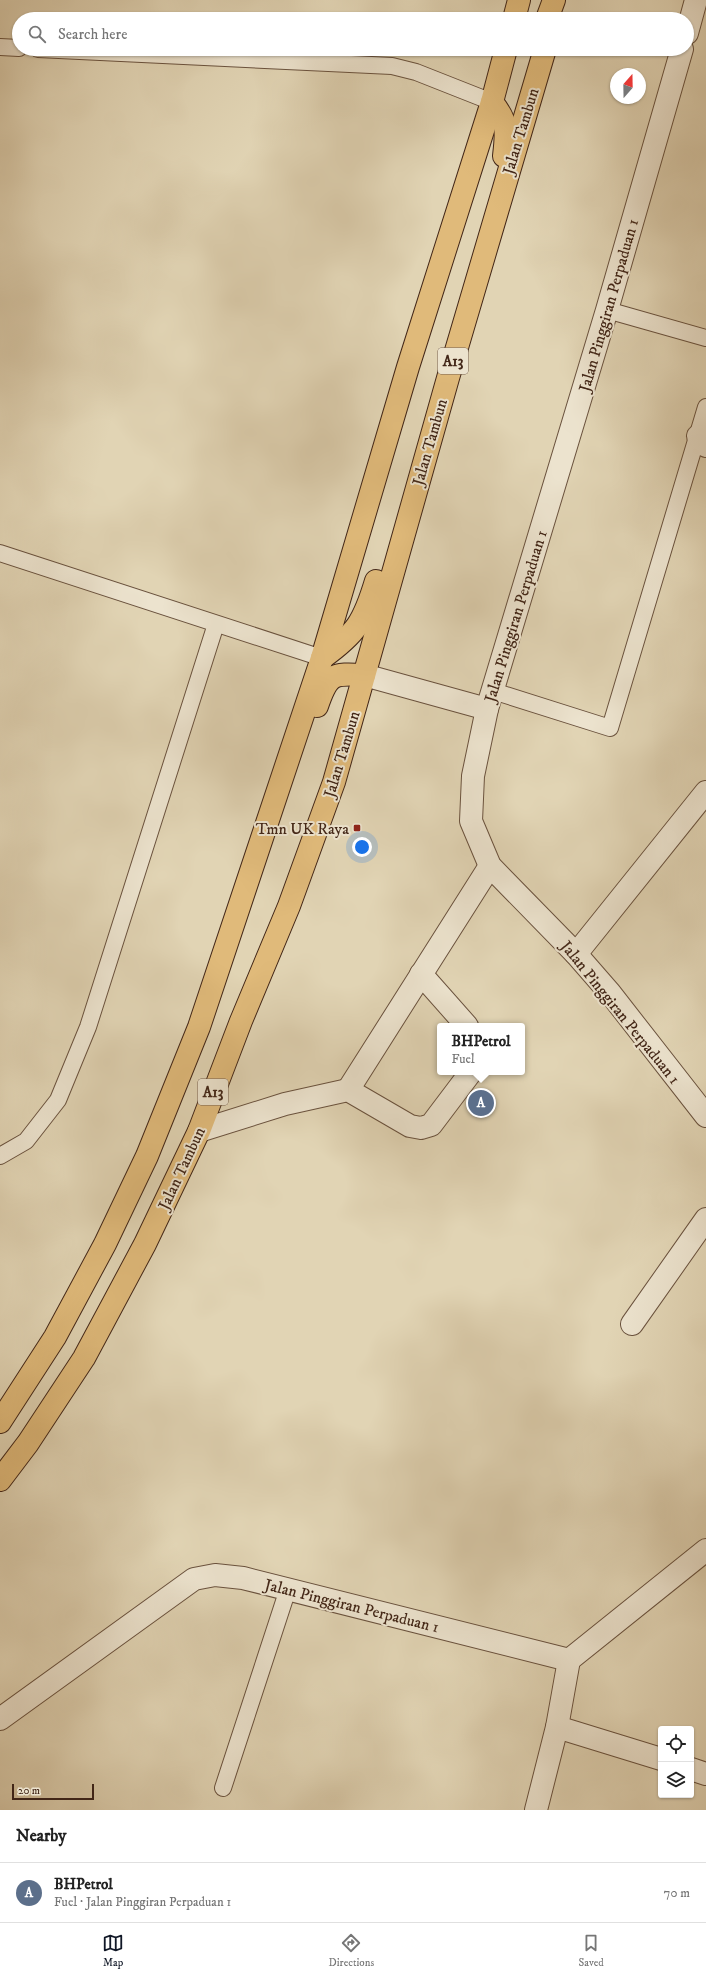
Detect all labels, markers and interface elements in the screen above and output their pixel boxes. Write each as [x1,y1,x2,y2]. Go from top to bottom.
search box [12,12,694,56]
icon: search [26,23,48,45]
text: Search here [58,25,127,44]
north arrow [610,68,646,104]
street label: Jalan Tambun [498,85,544,179]
street label: Jalan Pinggiran Perpaduan 1 [574,216,643,396]
road number: A13 [438,348,468,374]
street label: Jalan Tambun [407,396,452,490]
street label: Jalan Pinggiran Perpaduan 1 [480,528,552,707]
street label: Jalan Tambun [319,708,365,802]
place label: Tmn UK Raya [256,819,349,839]
marker: Tmn UK Raya [352,823,362,833]
your location [352,837,372,857]
street label: Jalan Pinggiran Perpaduan 1 [555,935,684,1089]
popup [437,1023,525,1075]
text: BHPetrol [452,1032,510,1051]
text: Fuel [452,1051,475,1067]
road number: A13 [198,1079,228,1105]
pin: A [468,1088,494,1118]
street label: Jalan Tambun [153,1123,210,1215]
street label: Jalan Pinggiran Perpaduan 1 [261,1574,441,1637]
map controls [658,1726,694,1798]
button: locate [658,1726,694,1762]
button: layers [658,1762,694,1798]
scale bar [12,1782,94,1801]
text: 20 m [18,1784,40,1798]
text: Nearby [16,1825,66,1847]
text: BHPetrol [54,1875,113,1894]
text: A [25,1885,33,1901]
text: 70 m [664,1885,690,1901]
text: Fuel · Jalan Pinggiran Perpaduan 1 [54,1894,231,1910]
tab: Map [102,1932,124,1970]
tab: Directions [329,1932,374,1970]
tab: Saved [579,1932,604,1970]

